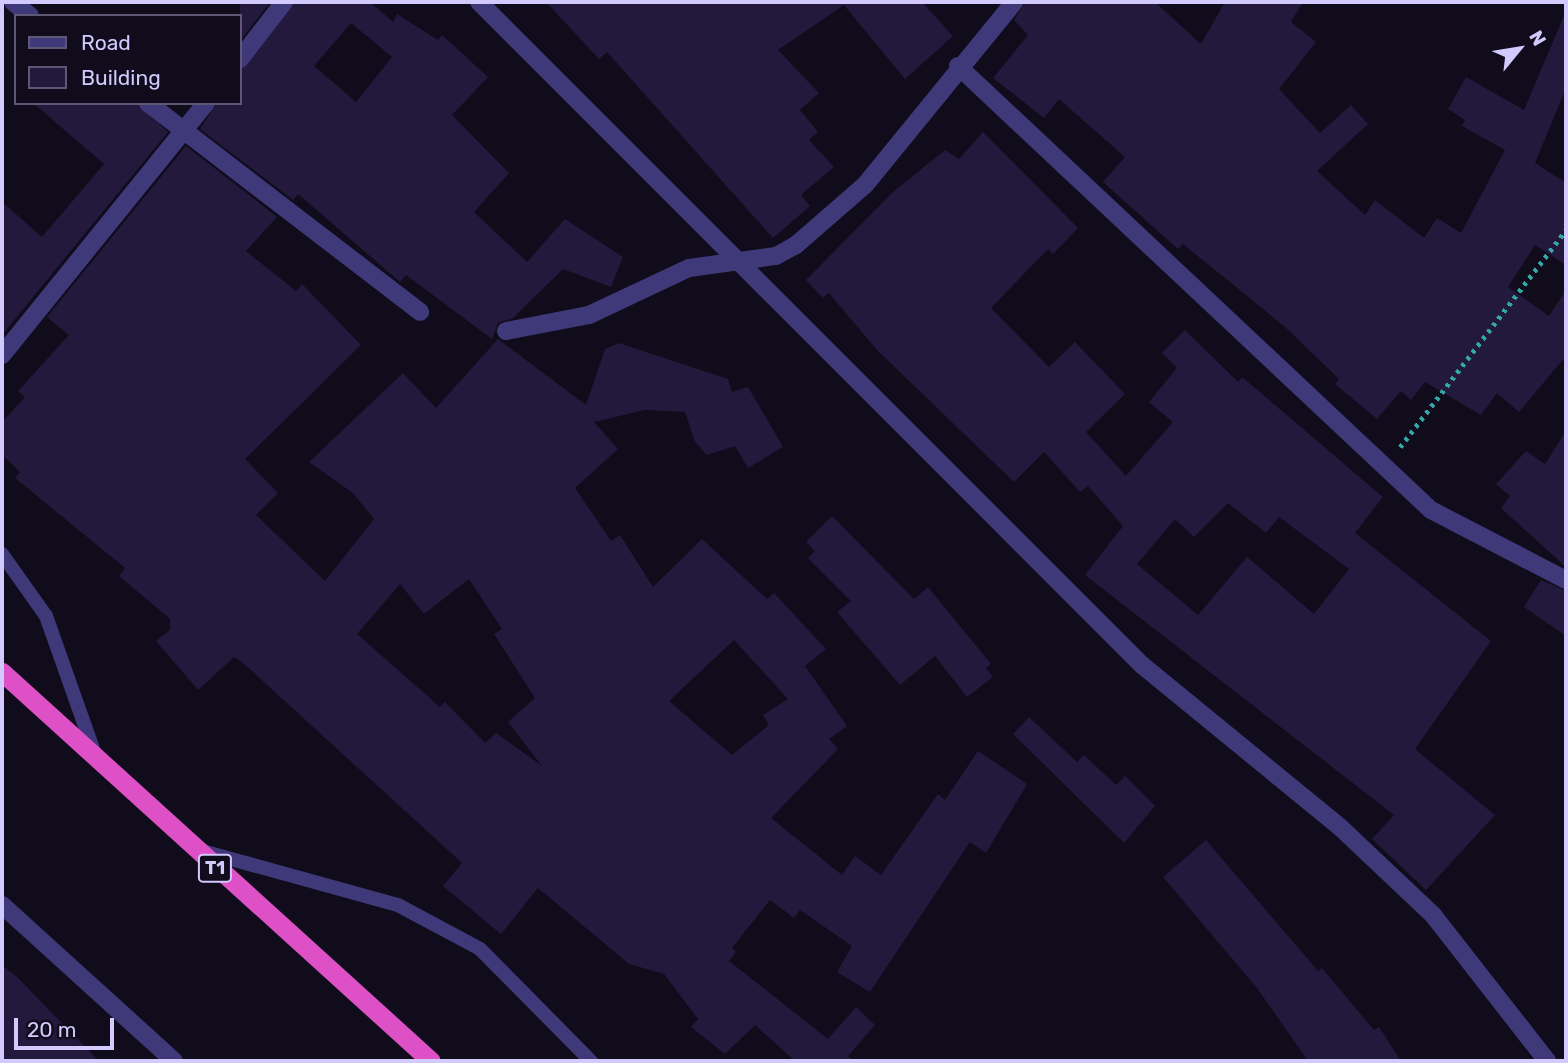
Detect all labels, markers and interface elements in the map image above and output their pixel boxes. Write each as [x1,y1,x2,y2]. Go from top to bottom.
legend [14,14,242,105]
north arrow [1484,14,1554,84]
text: N [1524,27,1551,50]
text: Road [81,30,131,55]
text: Building [81,65,161,90]
road number: T1 [198,854,232,882]
scale bar [18,1004,117,1048]
text: 20 m [27,1017,76,1042]

